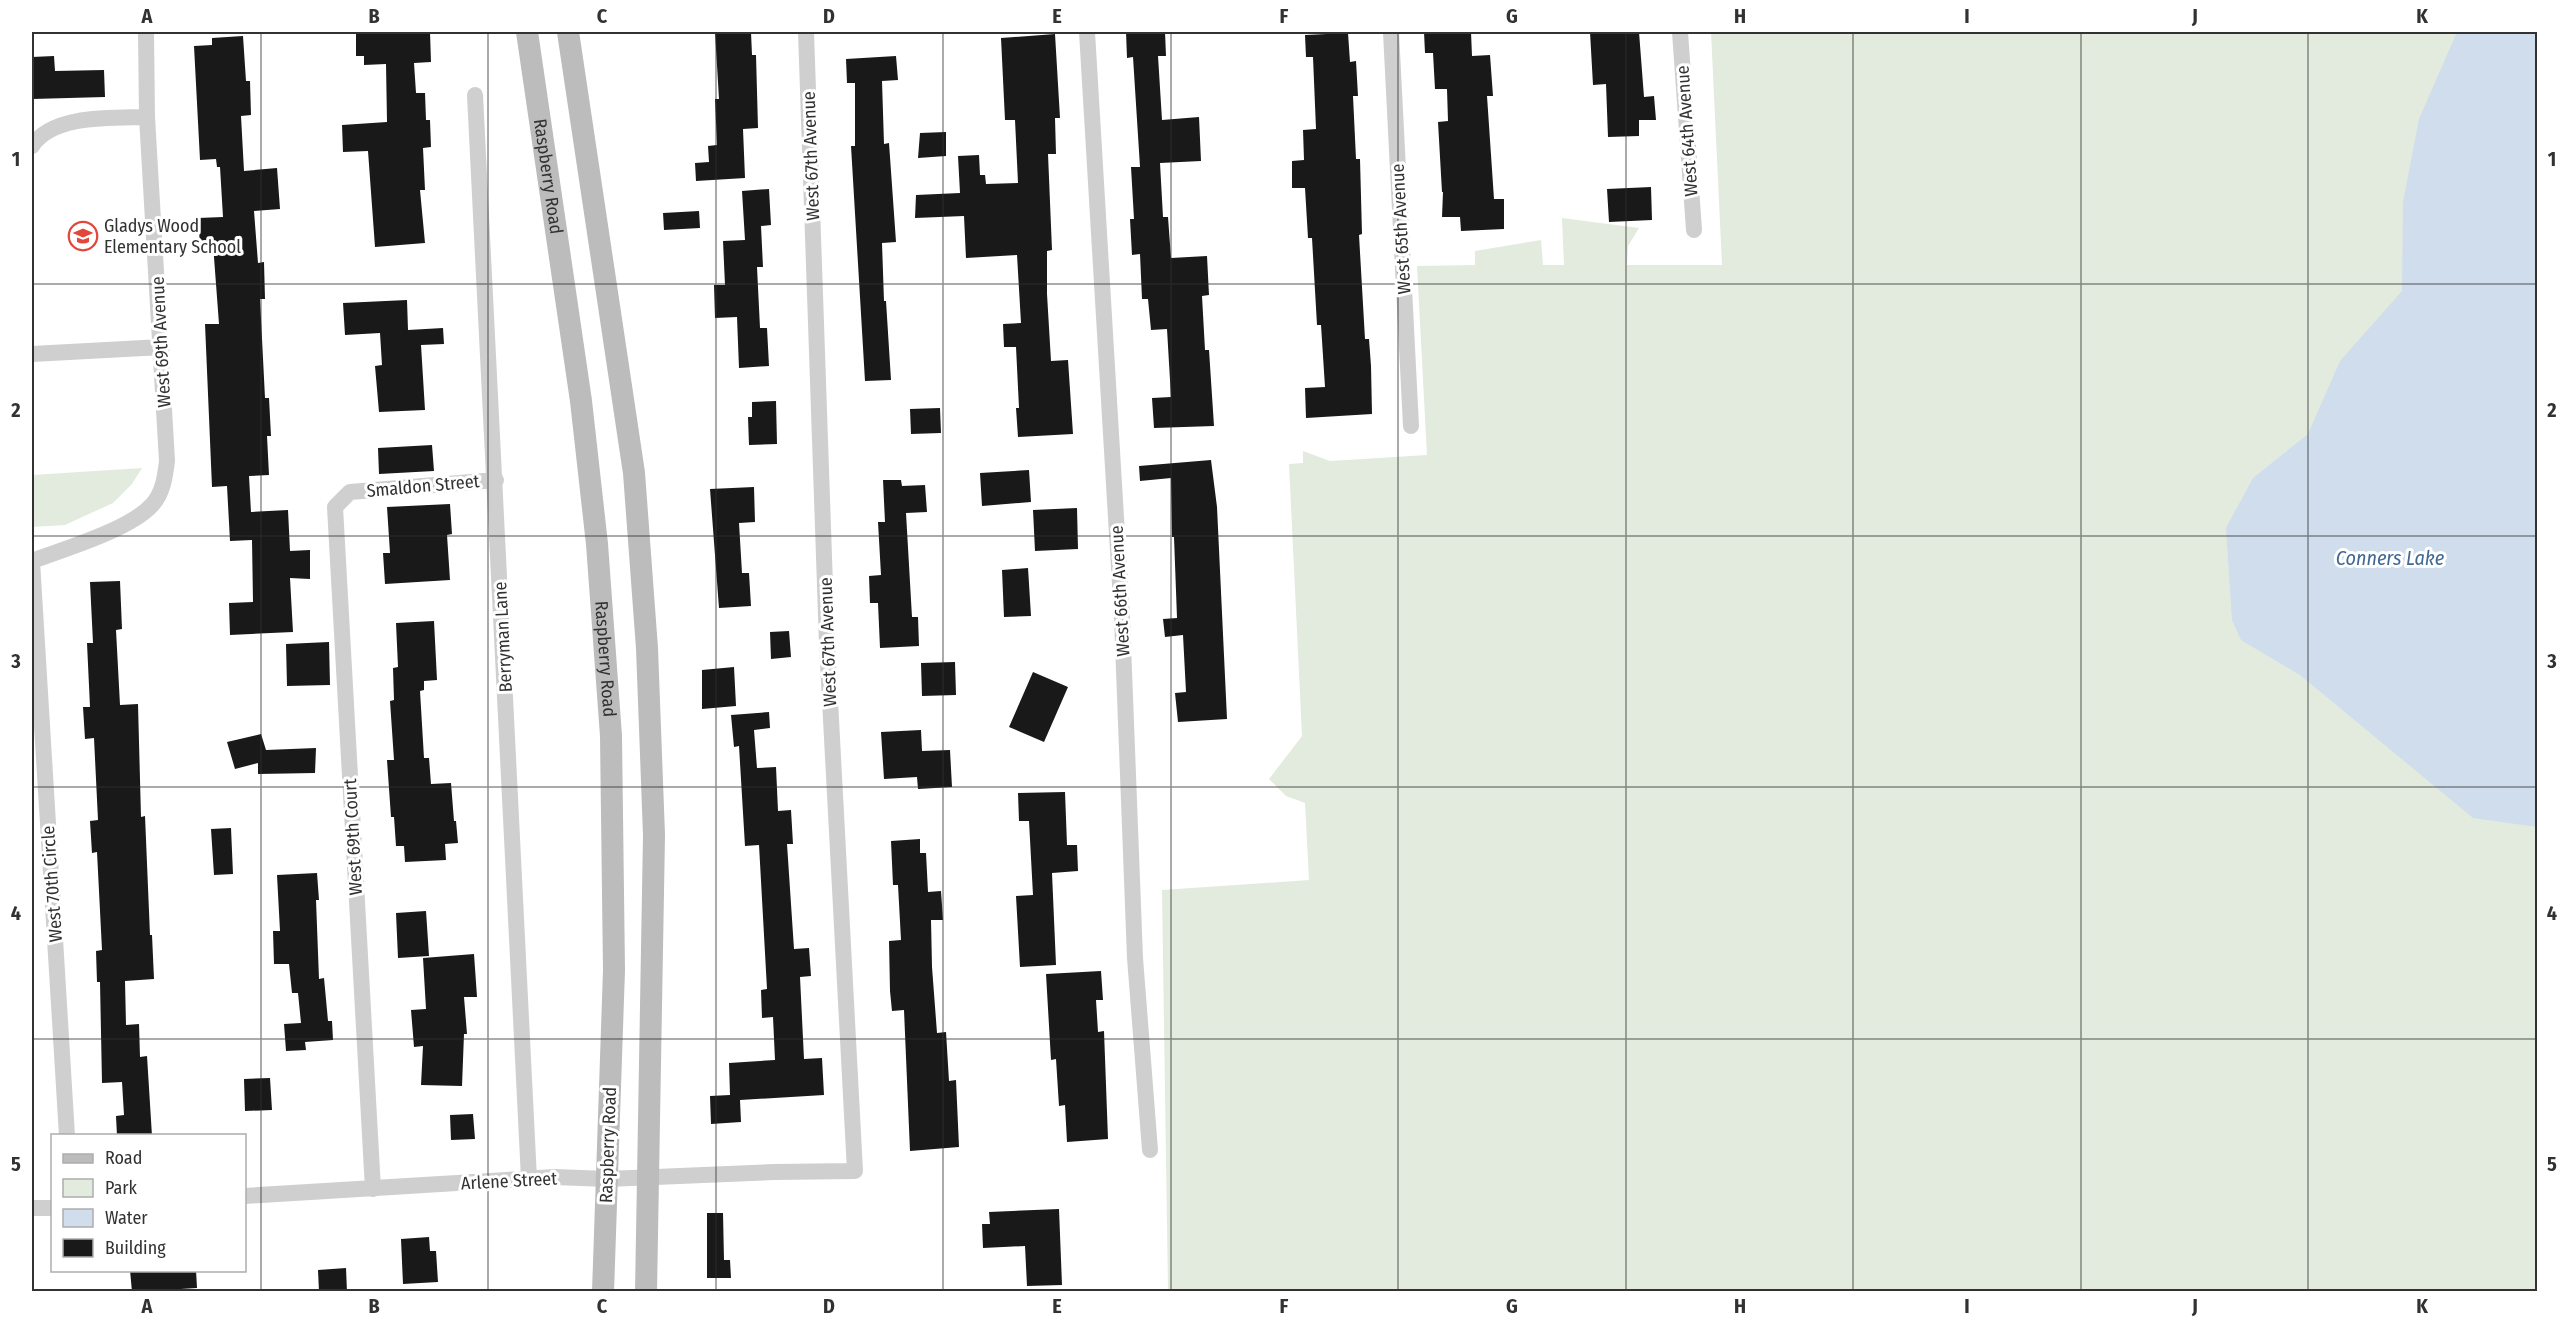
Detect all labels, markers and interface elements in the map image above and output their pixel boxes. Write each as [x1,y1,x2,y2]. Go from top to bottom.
text: A [141,4,154,28]
text: B [368,4,380,28]
text: C [597,4,608,28]
text: D [823,4,835,28]
text: E [1052,4,1062,28]
text: F [1280,4,1289,28]
text: G [1506,4,1518,28]
text: H [1734,4,1746,28]
text: I [1964,4,1970,28]
text: J [2191,4,2198,28]
text: K [2416,4,2428,28]
street label: West 64th Avenue [1671,65,1703,197]
street label: West 67th Avenue [798,91,824,221]
street label: Raspberry Road [529,117,567,236]
text: 1 [12,147,20,171]
text: 1 [2548,147,2556,171]
street label: West 65th Avenue [1387,163,1415,295]
place label: Gladys Wood Elementary School [104,215,241,258]
school or university icon: Gladys Wood Elementary School [67,220,99,252]
street label: West 69th Avenue [147,276,175,408]
text: 2 [10,398,21,422]
text: 2 [2546,398,2557,422]
street label: Smaldon Street [366,470,480,502]
street label: West 66th Avenue [1106,525,1134,657]
water label: Conners Lake [2336,546,2445,570]
street label: West 67th Avenue [815,577,841,707]
street label: Berryman Lane [489,581,517,693]
street label: Raspberry Road [590,600,621,718]
text: 3 [10,649,21,673]
text: 3 [2546,649,2557,673]
street label: West 69th Court [339,778,367,896]
street label: West 70th Circle [37,825,67,943]
text: 4 [11,901,21,925]
text: 4 [2547,901,2557,925]
street label: Raspberry Road [595,1087,621,1203]
legend [51,1134,246,1272]
text: Road [105,1147,142,1169]
text: 5 [11,1152,21,1176]
text: 5 [2547,1152,2557,1176]
street label: Arlene Street [460,1167,558,1195]
text: Park [105,1177,138,1199]
text: Water [105,1207,148,1229]
text: Building [105,1237,166,1259]
text: A [141,1294,154,1318]
text: B [368,1294,380,1318]
text: C [597,1294,608,1318]
text: D [823,1294,835,1318]
text: E [1052,1294,1062,1318]
text: F [1280,1294,1289,1318]
text: G [1506,1294,1518,1318]
text: H [1734,1294,1746,1318]
text: I [1964,1294,1970,1318]
text: J [2191,1294,2198,1318]
text: K [2416,1294,2428,1318]

